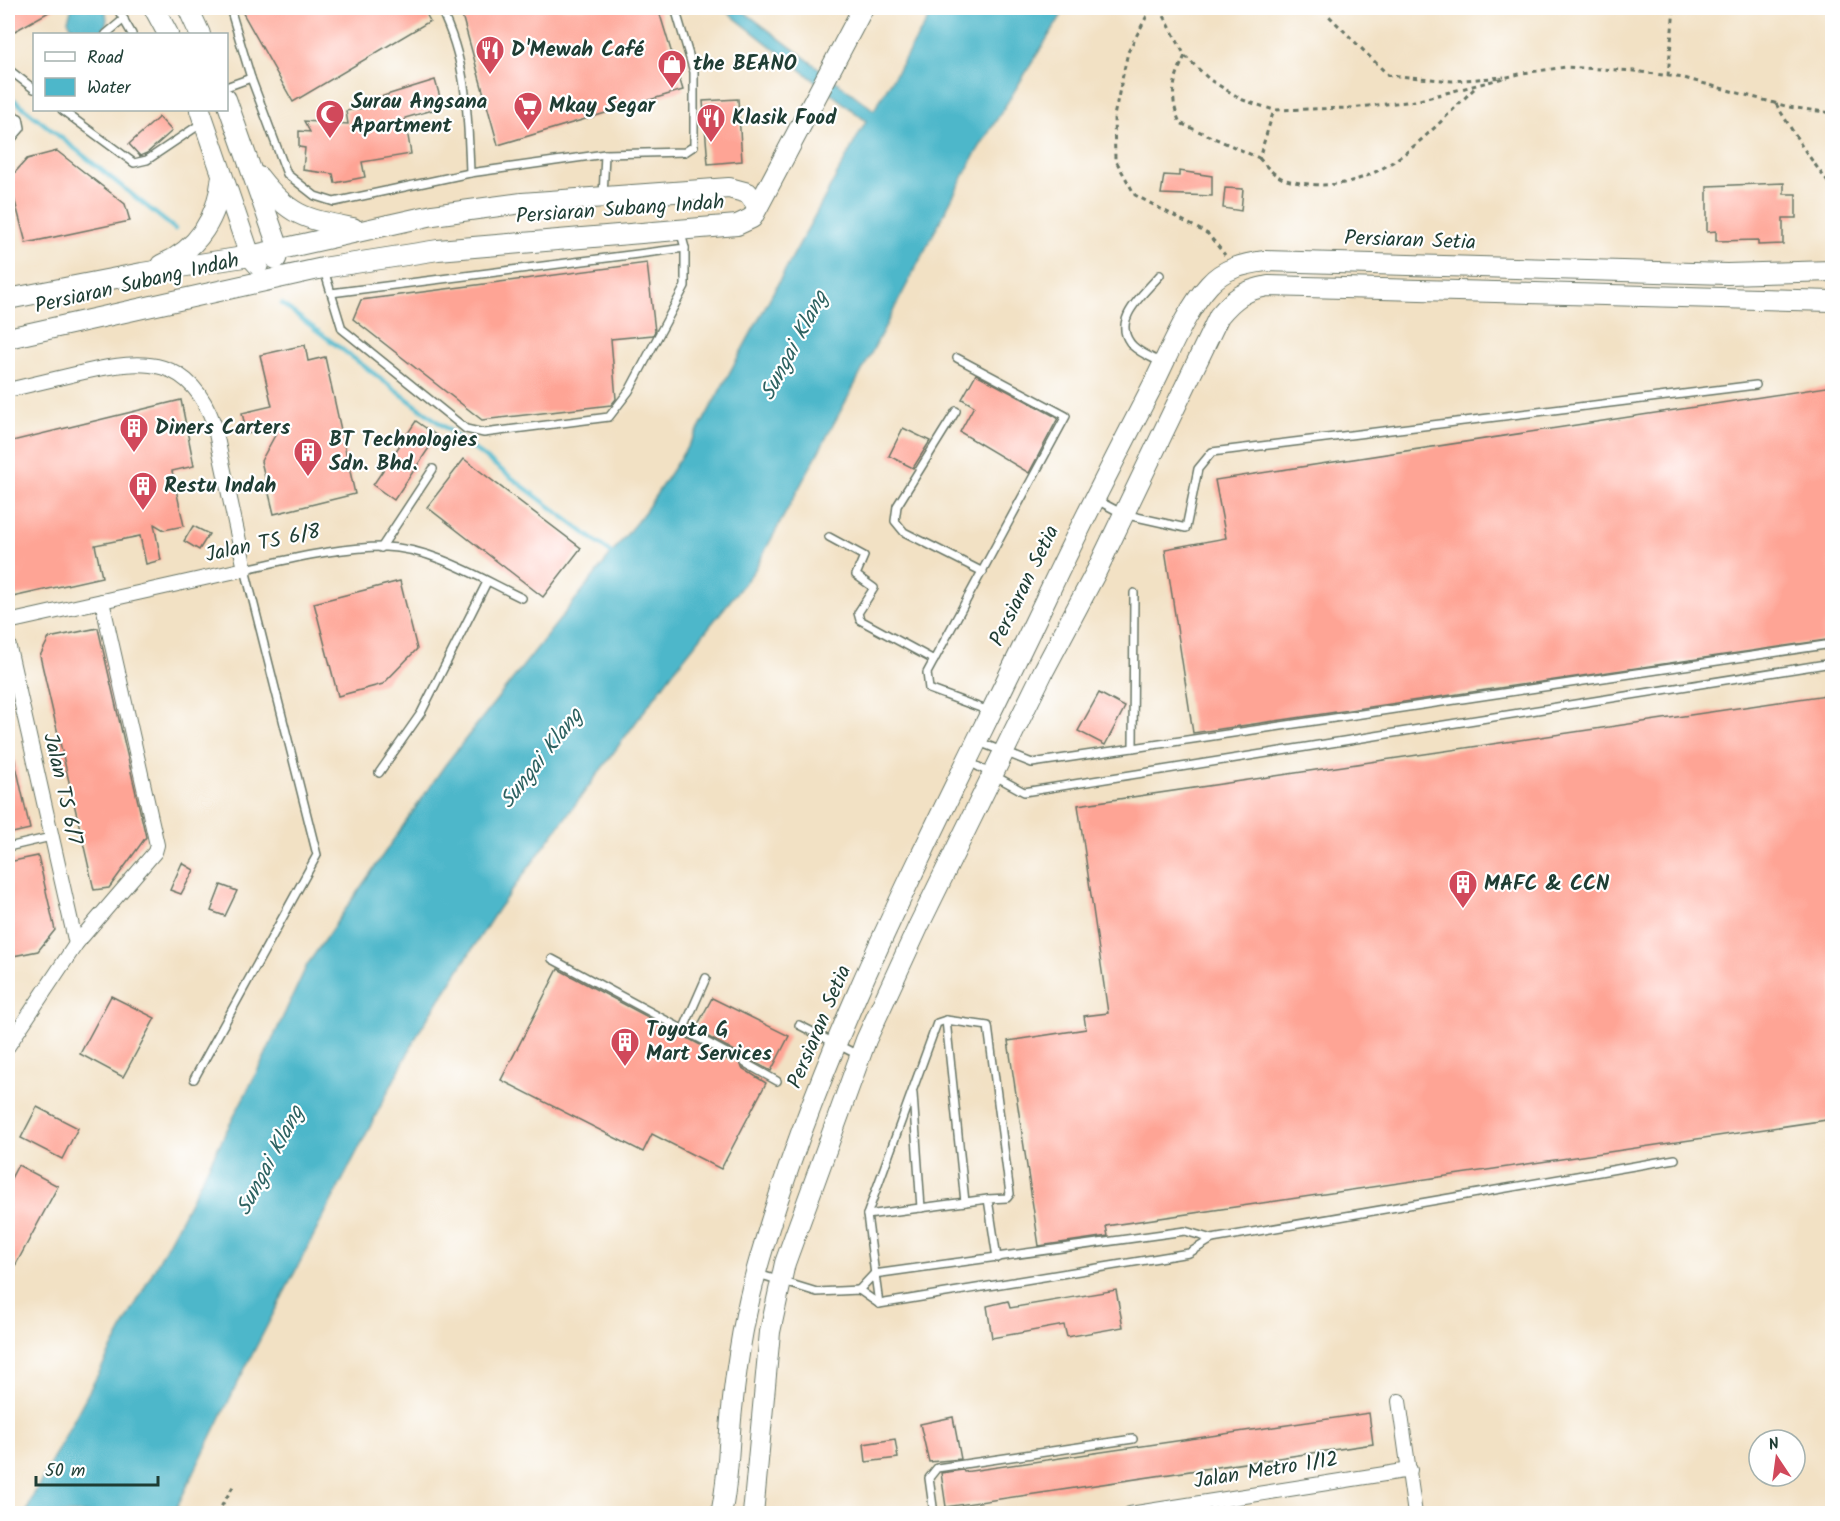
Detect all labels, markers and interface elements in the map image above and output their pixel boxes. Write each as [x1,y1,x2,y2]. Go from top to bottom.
legend [33,33,228,111]
restaurant icon: D'Mewah Café [474,34,506,76]
place label: D'Mewah Café [511,34,645,67]
text: Road [87,44,124,73]
shop icon: the BEANO [656,48,688,90]
place label: the BEANO [693,48,797,81]
text: Water [87,74,132,103]
place label: Surau Angsana Apartment [351,86,488,143]
supermarket icon: Mkay Segar [512,90,544,132]
place label: Mkay Segar [549,90,657,123]
mosque icon: Surau Angsana Apartment [314,98,346,140]
restaurant icon: Klasik Food [695,102,727,144]
place label: Klasik Food [732,102,837,135]
street label: Persiaran Subang Indah [515,186,725,234]
street label: Persiaran Setia [1344,222,1476,260]
street label: Persiaran Subang Indah [31,244,243,324]
water label: Sungai Klang [751,284,839,407]
building icon: Diners Carters [118,412,150,454]
place label: Diners Carters [155,412,290,445]
place label: BT Technologies Sdn. Bhd. [329,424,478,481]
building icon: BT Technologies Sdn. Bhd. [292,436,324,478]
building icon: Restu Indah [127,470,159,512]
place label: Restu Indah [164,470,277,503]
street label: Jalan TS 6/8 [202,516,324,572]
street label: Persiaran Setia [981,520,1069,652]
water label: Sungai Klang [491,700,594,817]
street label: Jalan TS 6/7 [33,730,91,849]
building icon: MAFC & CCN [1447,868,1479,910]
place label: MAFC & CCN [1484,868,1610,901]
street label: Persiaran Setia [779,960,861,1094]
place label: Toyota G Mart Services [646,1014,772,1071]
building icon: Toyota G Mart Services [609,1026,641,1068]
water label: Sungai Klang [227,1099,315,1222]
north arrow [1747,1428,1807,1488]
text: N [1766,1432,1782,1458]
street label: Jalan Metro 1/12 [1191,1443,1341,1499]
scale bar [36,1449,158,1487]
text: 50 m [45,1457,85,1486]

